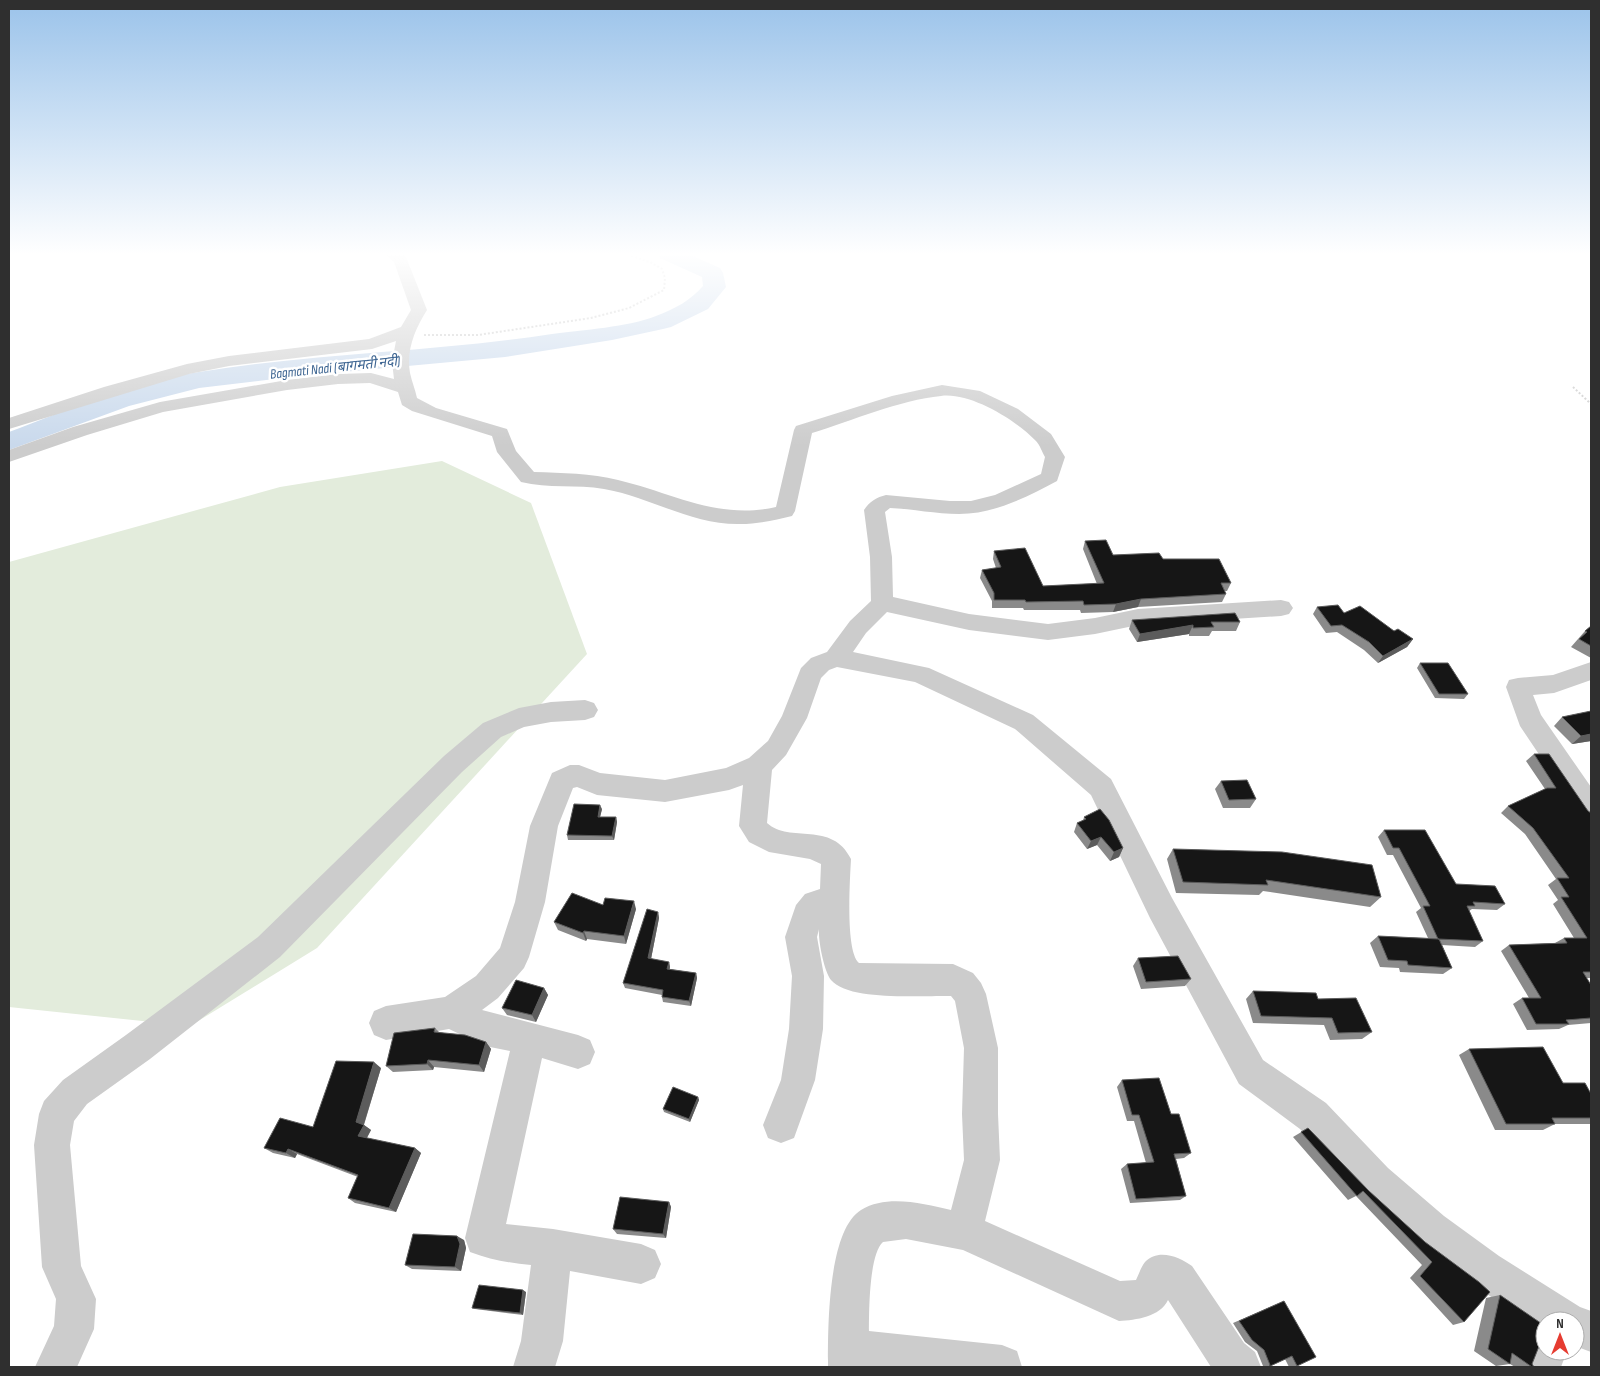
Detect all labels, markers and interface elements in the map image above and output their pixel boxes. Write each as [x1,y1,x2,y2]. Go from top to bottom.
water label: Bagmati Nadi (बागमती नदी) [269,352,402,383]
north arrow [1535,1311,1585,1361]
text: N [1556,1315,1564,1332]

